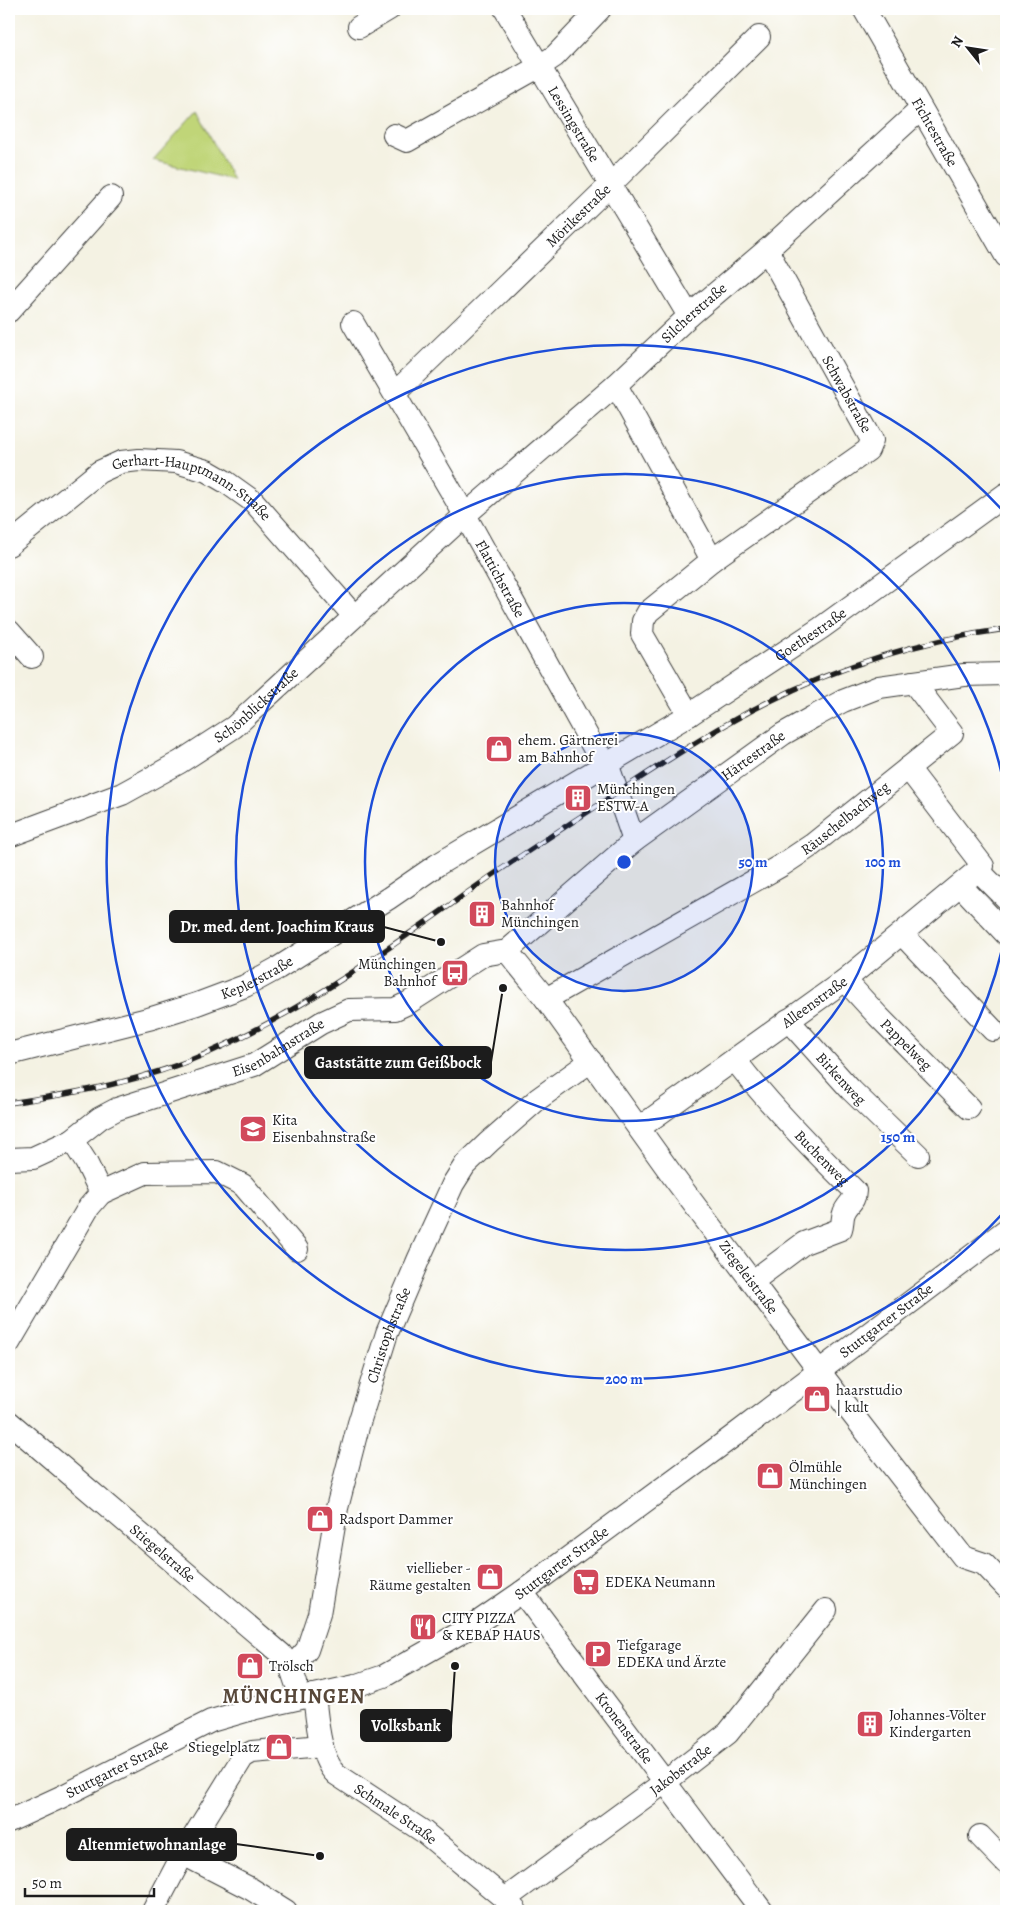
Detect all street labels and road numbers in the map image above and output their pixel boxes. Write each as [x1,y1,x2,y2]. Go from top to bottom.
street label: Lessingstraße [543,82,605,166]
street label: Fichtestraße [907,94,963,171]
street label: Mörikestraße [541,179,615,252]
street label: Silcherstraße [656,278,731,348]
street label: Schwabstraße [817,352,877,437]
street label: Gerhart-Hauptmann-Straße [108,450,276,525]
street label: Flattichstraße [471,536,530,621]
street label: Goethestraße [771,603,851,666]
street label: Schönblickstraße [210,663,303,748]
street label: Härtestraße [717,725,789,785]
street label: Räuschelbachweg [797,777,894,860]
street label: Keplerstraße [218,951,297,1004]
street label: Alleenstraße [777,971,852,1033]
street label: Eisenbahnstraße [229,1013,328,1081]
street label: Pappelweg [876,1014,937,1075]
street label: Birkenweg [812,1048,871,1110]
street label: Buchenweg [790,1126,854,1190]
street label: Ziegeleistraße [714,1236,783,1318]
street label: Stuttgarter Straße [835,1279,937,1363]
street label: Christophstraße [362,1284,415,1386]
street label: Stiegelstraße [125,1519,200,1587]
street label: Stuttgarter Straße [510,1521,613,1604]
street label: Kronenstraße [591,1688,658,1768]
street label: Stuttgarter Straße [62,1734,172,1803]
street label: Jakobstraße [646,1739,716,1800]
street label: Schmale Straße [350,1779,442,1849]

